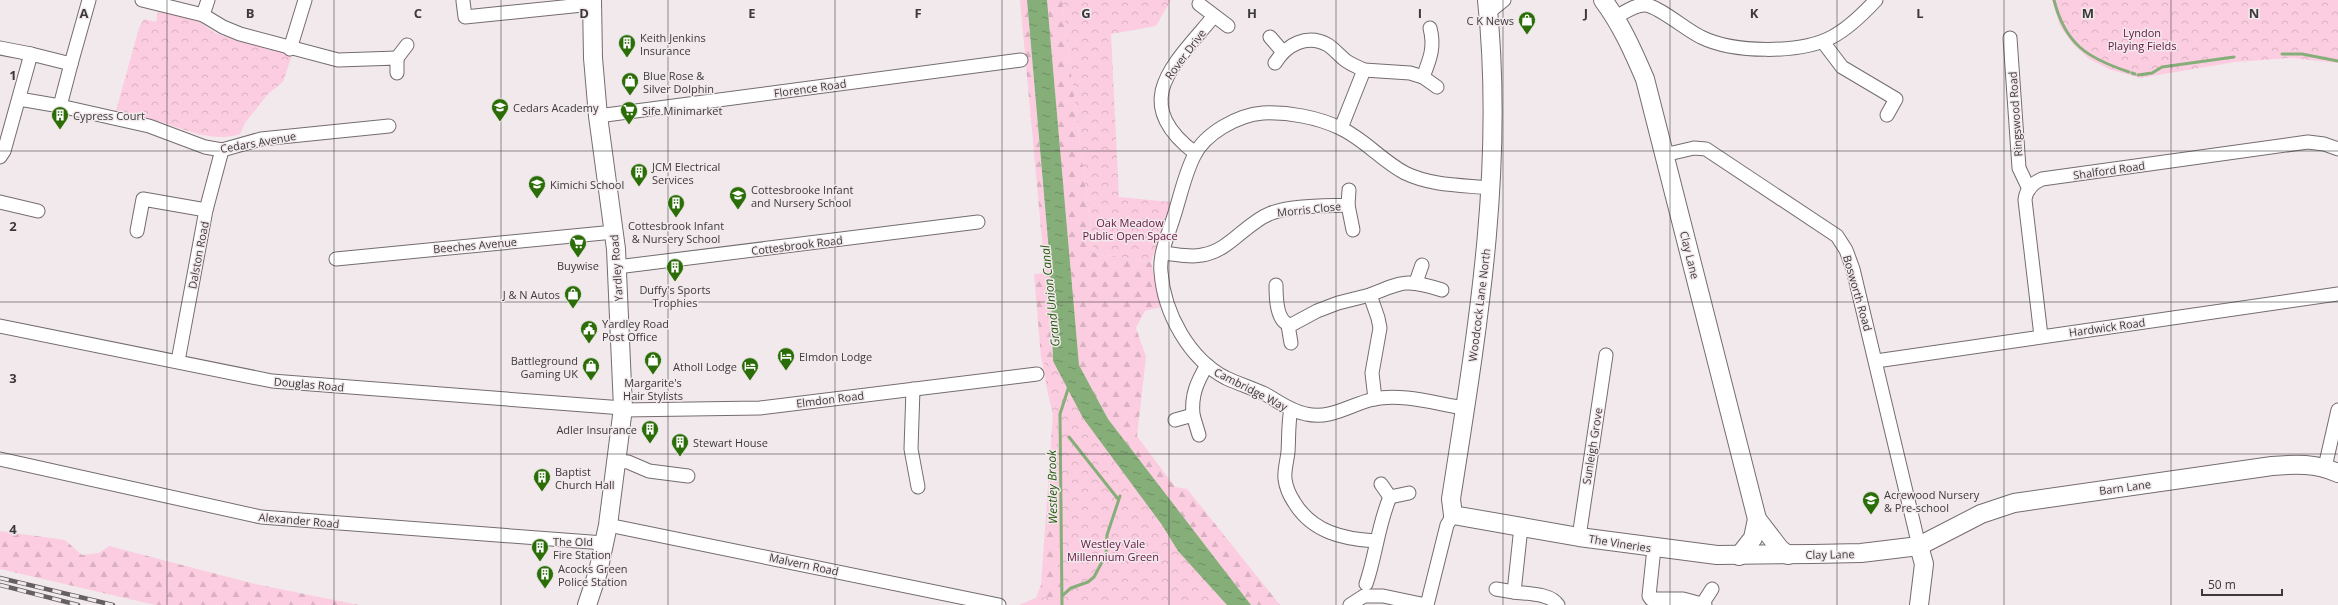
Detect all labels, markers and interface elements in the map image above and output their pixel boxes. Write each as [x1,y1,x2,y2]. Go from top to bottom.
text: A [80,4,89,22]
text: B [246,4,255,22]
text: C [414,4,422,22]
text: D [579,4,589,22]
text: E [748,4,756,22]
text: F [914,4,922,22]
text: G [1081,4,1091,22]
text: H [1247,4,1257,22]
text: I [1418,4,1422,22]
text: J [1583,4,1588,22]
text: K [1750,4,1759,22]
text: L [1916,4,1924,22]
text: M [2082,4,2094,22]
text: N [2249,4,2259,22]
shop icon: C K News [1517,10,1537,35]
place label: C K News [1466,13,1514,28]
park label: Lyndon Playing Fields [2108,25,2176,53]
street label: Rover Drive [1161,26,1209,82]
place label: Keith Jenkins Insurance [640,30,706,58]
building icon: Keith Jenkins Insurance [617,33,637,58]
text: 1 [9,66,17,84]
place label: Blue Rose & Silver Dolphin [643,68,714,96]
shop icon: Blue Rose & Silver Dolphin [620,71,640,96]
street label: Ringswood Road [2005,71,2025,157]
street label: Florence Road [773,75,847,101]
school or university icon: Cedars Academy [490,97,510,122]
place label: Cedars Academy [513,100,599,115]
supermarket icon: Sife Minimarket [619,100,639,125]
place label: Sife Minimarket [642,103,722,118]
building icon: Cypress Court [50,105,70,130]
place label: Cypress Court [73,108,145,123]
street label: Cedars Avenue [219,128,297,156]
street label: Shalford Road [2072,158,2146,182]
place label: JCM Electrical Services [651,159,720,187]
building icon: JCM Electrical Services [629,162,649,187]
school or university icon: Kimichi School [527,174,547,199]
place label: Kimichi School [550,177,624,192]
place label: Cottesbrooke Infant and Nursery School [751,182,853,210]
school or university icon: Cottesbrooke Infant and Nursery School [728,185,748,210]
building icon: Cottesbrook Infant & Nursery School [666,193,686,218]
street label: Morris Close [1276,198,1342,220]
park label: Oak Meadow Public Open Space [1082,215,1178,243]
text: 2 [9,217,17,235]
place label: Cottesbrook Infant & Nursery School [628,218,724,246]
street label: Dalston Road [184,220,212,290]
street label: Clay Lane [1677,229,1703,281]
street label: Cottesbrook Road [750,232,844,258]
supermarket icon: Buywise [568,233,588,258]
street label: Beeches Avenue [432,234,518,256]
street label: Yardley Road [606,234,626,302]
water label: Grand Union Canal [1036,243,1064,348]
street label: Woodcock Lane North [1465,248,1493,362]
street label: Bosworth Road [1840,253,1876,333]
building icon: Duffy's Sports Trophies [665,257,685,282]
place label: Buywise [557,258,599,273]
place label: Duffy's Sports Trophies [639,282,711,310]
shop icon: J & N Autos [563,284,583,309]
place label: J & N Autos [502,287,560,302]
street label: Hardwick Road [2068,314,2146,340]
place label: Yardley Road Post Office [602,316,669,344]
public building icon: Yardley Road Post Office [579,319,599,344]
hotel icon: Elmdon Lodge [776,346,796,371]
place label: Elmdon Lodge [799,349,872,364]
shop icon: Margarite's Hair Stylists [643,350,663,375]
place label: Battleground Gaming UK [511,353,578,381]
shop icon: Battleground Gaming UK [581,356,601,381]
hotel icon: Atholl Lodge [740,356,760,381]
place label: Atholl Lodge [673,359,737,374]
street label: Cambridge Way [1212,364,1291,414]
text: 3 [9,369,17,387]
street label: Douglas Road [273,373,345,395]
place label: Margarite's Hair Stylists [623,375,683,403]
street label: Elmdon Road [795,387,865,411]
street label: Sunleigh Grove [1579,406,1605,486]
building icon: Adler Insurance [640,419,660,444]
place label: Adler Insurance [556,422,637,437]
building icon: Stewart House [670,432,690,457]
place label: Stewart House [693,435,768,450]
water label: Westley Brook [1043,449,1061,524]
place label: Baptist Church Hall [555,464,615,492]
building icon: Baptist Church Hall [532,467,552,492]
street label: Barn Lane [2098,476,2152,498]
place label: Acrewood Nursery & Pre-school [1884,487,1980,515]
school or university icon: Acrewood Nursery & Pre-school [1861,490,1881,515]
street label: Alexander Road [258,509,340,531]
text: 4 [9,520,17,538]
street label: The Vineries [1588,531,1652,555]
place label: The Old Fire Station [553,534,611,562]
park label: Westley Vale Millennium Green [1067,536,1159,564]
building icon: The Old Fire Station [530,537,550,562]
street label: Clay Lane [1805,546,1855,562]
street label: Malvern Road [768,549,840,579]
place label: Acocks Green Police Station [558,561,628,589]
building icon: Acocks Green Police Station [535,564,555,589]
scale bar [2202,571,2282,597]
text: 50 m [2208,576,2236,593]

